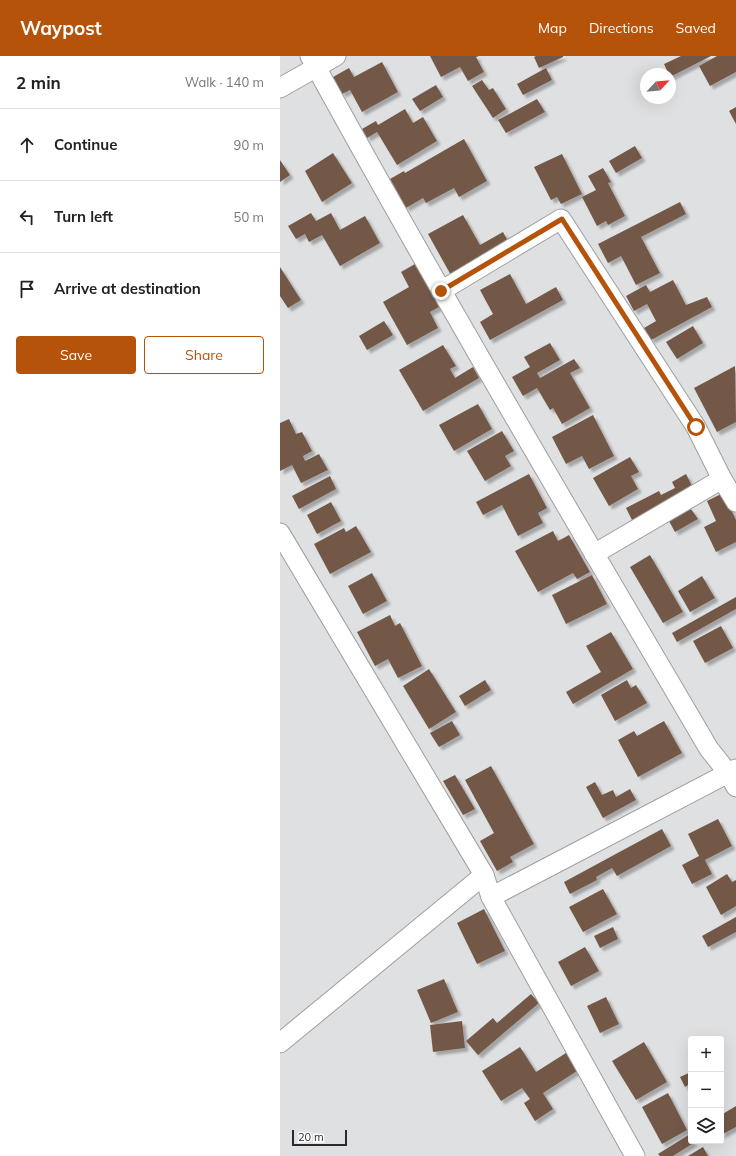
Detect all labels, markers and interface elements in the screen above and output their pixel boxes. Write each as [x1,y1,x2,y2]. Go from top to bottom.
text: Waypost [20,16,102,40]
text: Map [538,19,567,37]
text: Directions [589,19,654,37]
text: Saved [676,19,716,37]
north arrow [640,68,676,104]
text: 2 min [16,72,61,93]
text: Walk · 140 m [185,74,264,90]
icon: ahead [16,134,38,156]
text: Continue [54,135,117,154]
text: 90 m [234,137,264,153]
icon: left [16,206,38,228]
text: Turn left [54,207,113,226]
text: 50 m [234,209,264,225]
icon: arrive [16,278,38,300]
text: Arrive at destination [54,279,201,298]
route end [432,282,450,300]
button: Save [16,336,136,374]
button: Share [144,336,264,374]
route start [687,418,705,436]
map controls [688,1036,724,1144]
button: + [688,1036,724,1072]
button: − [688,1072,724,1108]
button: layers [688,1108,724,1144]
scale bar [292,1128,347,1147]
text: 20 m [298,1130,324,1144]

